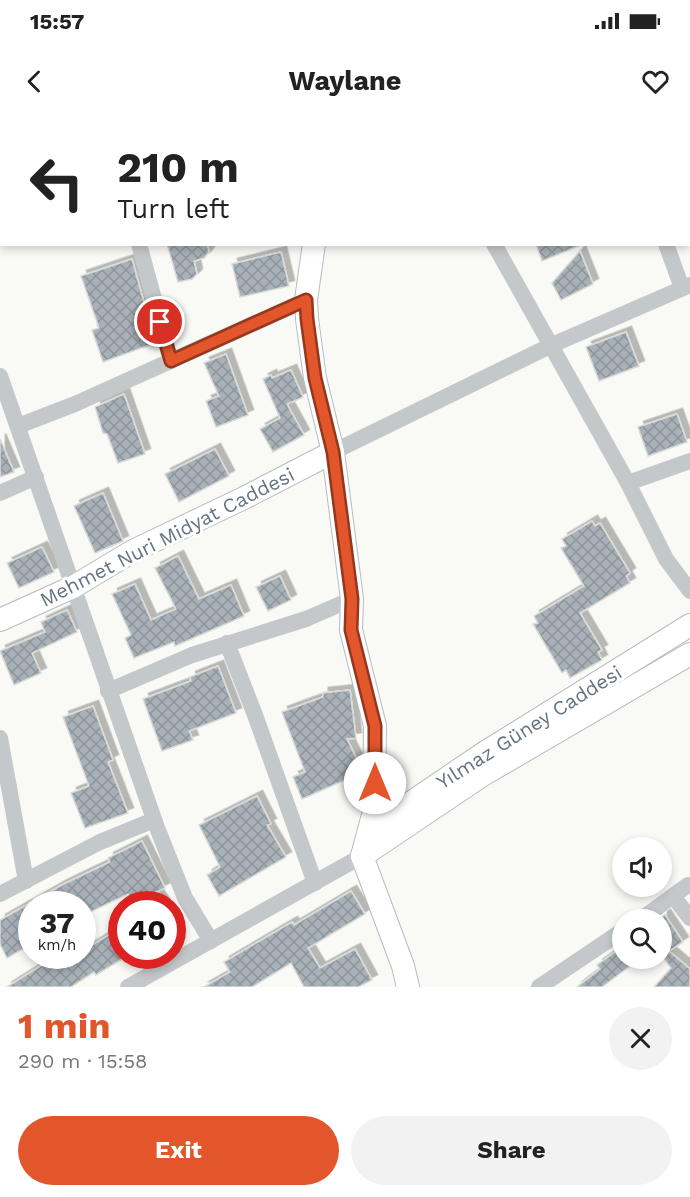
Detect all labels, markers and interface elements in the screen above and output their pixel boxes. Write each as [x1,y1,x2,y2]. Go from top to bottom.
text: 15:57 [30,9,85,34]
icon: back [18,65,51,98]
text: Waylane [289,65,401,97]
icon: heart [639,65,672,98]
text: 210 m [117,143,239,192]
icon: left [18,144,96,222]
text: Turn left [117,193,229,225]
pin [134,296,185,347]
icon: arrive [143,305,176,338]
street label: Mehmet Nuri Midyat Caddesi [36,462,298,612]
street label: Yılmaz Güney Caddesi [432,660,626,794]
position arrow [343,751,407,815]
map controls [612,837,672,969]
button: sound [612,837,672,897]
speed limit sign: 40 [108,891,186,969]
text: 37 [39,905,75,940]
button: search [612,909,672,969]
text: km/h [38,936,76,954]
text: 1 min [18,1005,110,1047]
button: close [609,1007,672,1070]
text: 290 m · 15:58 [18,1049,147,1073]
button: Exit [18,1116,339,1185]
button: Share [351,1116,672,1185]

